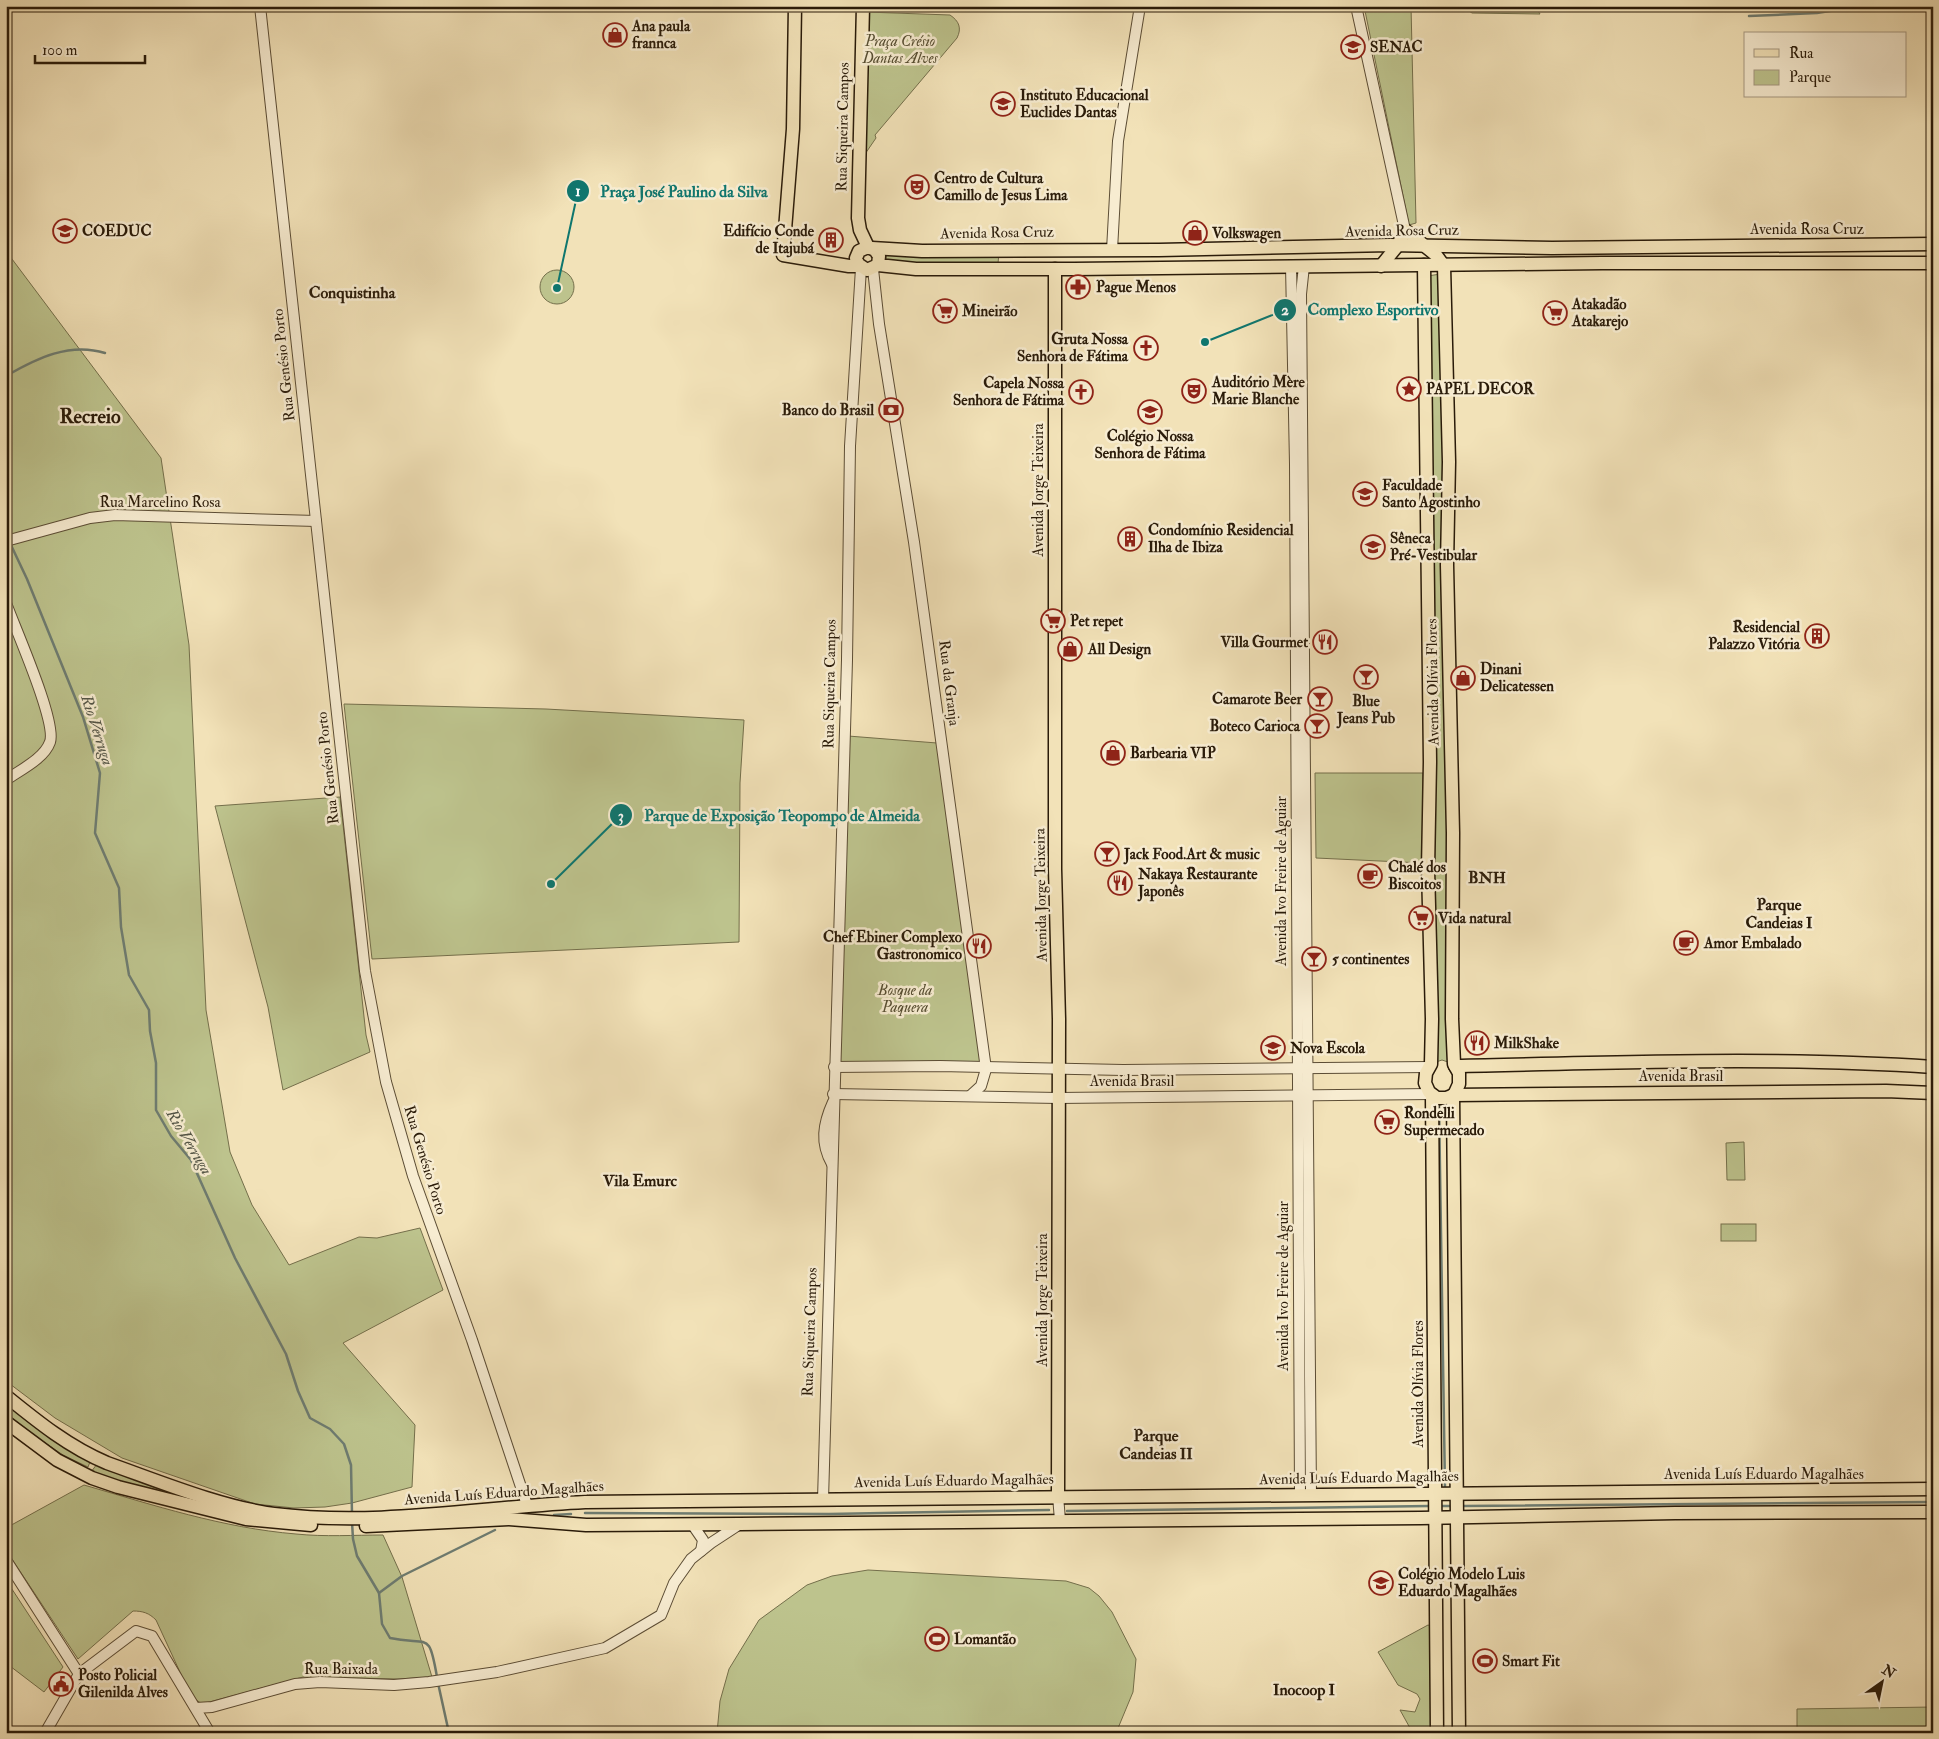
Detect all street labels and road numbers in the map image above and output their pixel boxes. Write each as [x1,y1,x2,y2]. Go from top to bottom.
street label: Rua Siqueira Campos [832,62,855,192]
street label: Avenida Rosa Cruz [1749,220,1864,239]
street label: Avenida Rosa Cruz [1344,221,1459,242]
street label: Avenida Rosa Cruz [939,223,1054,244]
street label: Rua Genésio Porto [269,308,299,422]
street label: Avenida Jorge Teixeira [1029,422,1049,558]
street label: Rua Marcelino Rosa [99,493,221,512]
street label: Avenida Olívia Flores [1422,618,1444,747]
street label: Rua Siqueira Campos [819,619,842,749]
street label: Rua da Granja [934,639,964,728]
street label: Rua Genésio Porto [313,711,343,825]
street label: Avenida Ivo Freire de Aguiar [1272,796,1291,967]
street label: Avenida Jorge Teixeira [1030,827,1053,963]
street label: Avenida Brasil [1638,1067,1723,1086]
street label: Avenida Brasil [1089,1072,1174,1091]
street label: Rua Genésio Porto [399,1103,451,1217]
street label: Avenida Ivo Freire de Aguiar [1274,1201,1293,1372]
street label: Avenida Jorge Teixeira [1033,1232,1053,1368]
street label: Rua Siqueira Campos [798,1267,823,1397]
street label: Avenida Olívia Flores [1409,1320,1428,1449]
street label: Avenida Luís Eduardo Magalhães [1663,1465,1864,1484]
street label: Avenida Luís Eduardo Magalhães [1258,1467,1459,1489]
street label: Avenida Luís Eduardo Magalhães [853,1470,1054,1492]
street label: Avenida Luís Eduardo Magalhães [403,1477,604,1510]
street label: Rua Baixada [304,1660,379,1679]

